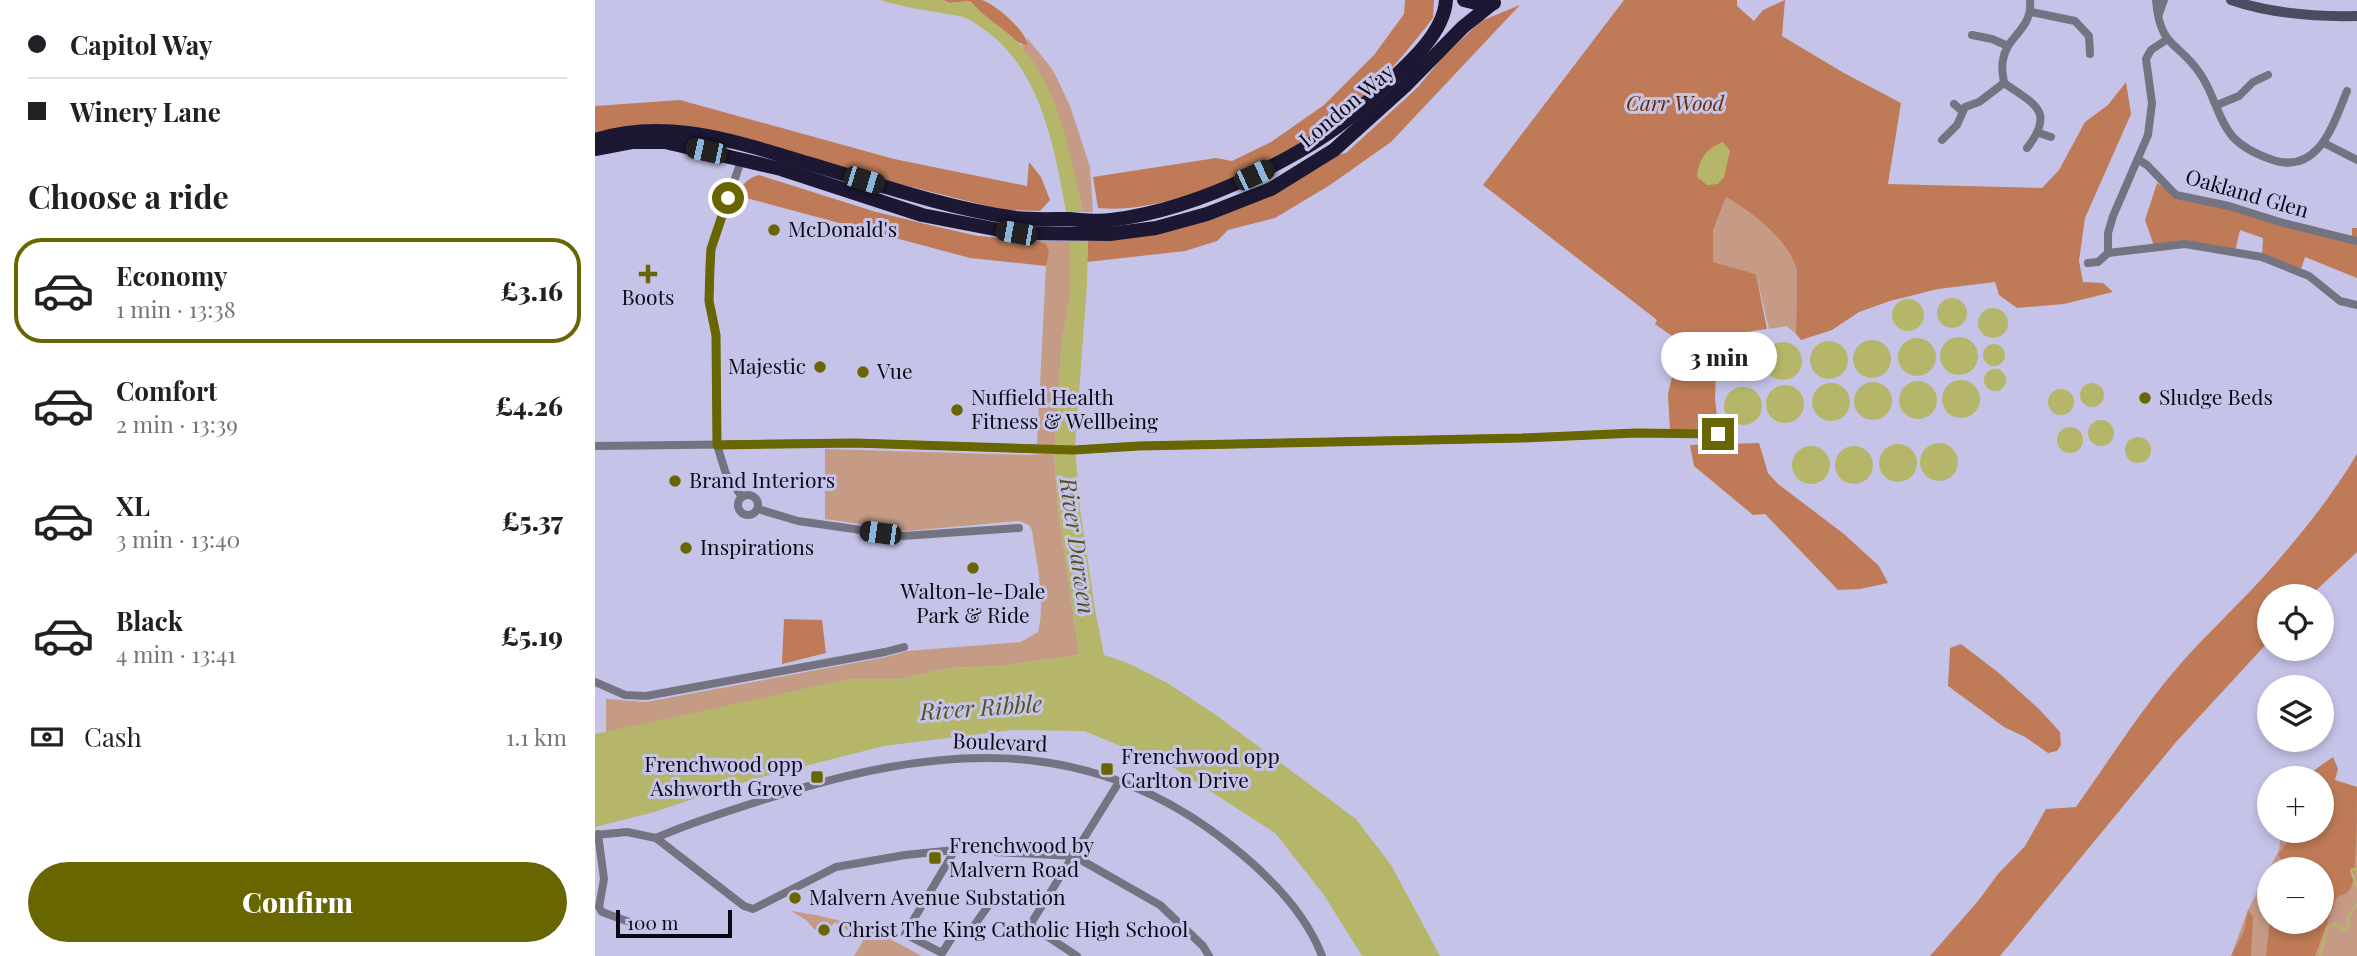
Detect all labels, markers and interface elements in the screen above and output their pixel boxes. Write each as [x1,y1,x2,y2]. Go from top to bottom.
text: Capitol Way [70,27,212,62]
street label: London Way [1292,56,1399,152]
park label: Carr Wood [1626,88,1725,116]
text: Winery Lane [70,94,221,129]
car [684,136,729,166]
car [1231,157,1278,193]
street label: Oakland Glen [2183,161,2313,223]
car [841,164,888,196]
text: Choose a ride [28,174,229,217]
route start [712,182,744,214]
place label: McDonald's [788,214,897,242]
car [994,219,1039,247]
marker: McDonald's [766,222,782,238]
text: Economy [116,258,227,293]
icon: car [32,259,95,322]
marker: Boots [640,266,656,282]
text: £3.16 [501,273,563,308]
place label: Boots [622,282,674,310]
text: 1 min · 13:38 [116,293,236,324]
callout: 3 min [1660,332,1776,382]
text: 3 min [1689,341,1749,372]
place label: Majestic [728,351,806,379]
place label: Vue [876,356,913,384]
marker: Majestic [812,359,828,375]
marker: Vue [855,364,871,380]
text: Comfort [116,373,217,408]
icon: car [32,374,95,437]
place label: Nuffield Health Fitness & Wellbeing [971,382,1158,434]
place label: Sludge Beds [2159,382,2273,410]
text: £4.26 [495,388,563,423]
marker: Sludge Beds [2137,390,2153,406]
marker: Nuffield Health Fitness & Wellbeing [949,402,965,418]
text: 2 min · 13:39 [116,408,238,439]
route end [1702,418,1734,450]
place label: Brand Interiors [689,465,835,493]
marker: Brand Interiors [667,473,683,489]
water label: River Darwen [1053,475,1103,616]
text: XL [116,488,150,523]
icon: car [32,489,95,552]
text: £5.37 [502,503,563,538]
car [858,520,903,546]
text: 3 min · 13:40 [116,523,240,554]
place label: Inspirations [700,532,814,560]
marker: Inspirations [678,540,694,556]
marker: Walton-le-Dale Park & Ride [965,560,981,576]
place label: Walton-le-Dale Park & Ride [899,576,1046,628]
map controls [2257,584,2334,934]
button: locate [2257,584,2334,661]
text: Black [116,603,183,638]
icon: car [32,604,95,667]
text: £5.19 [501,618,563,653]
text: 4 min · 13:41 [116,638,236,669]
button: layers [2257,675,2334,752]
water label: River Ribble [918,687,1043,726]
icon: cash [28,718,66,756]
text: Cash [84,719,142,754]
text: 1.1 km [506,721,567,752]
street label: Boulevard [952,725,1048,757]
place label: Frenchwood opp Carlton Drive [1121,741,1280,793]
place label: Frenchwood opp Ashworth Grove [644,749,803,801]
marker: Frenchwood opp Carlton Drive [1099,761,1115,777]
button: + [2257,766,2334,843]
marker: Frenchwood opp Ashworth Grove [809,769,825,785]
place label: Frenchwood by Malvern Road [949,830,1094,882]
marker: Frenchwood by Malvern Road [927,850,943,866]
button: − [2257,857,2334,934]
button: Confirm [28,862,567,942]
place label: Malvern Avenue Substation [809,882,1066,910]
marker: Malvern Avenue Substation [787,890,803,906]
scale bar [616,907,731,939]
text: 100 m [627,909,678,935]
place label: Christ The King Catholic High School [838,914,1188,942]
marker: Christ The King Catholic High School [816,922,832,938]

